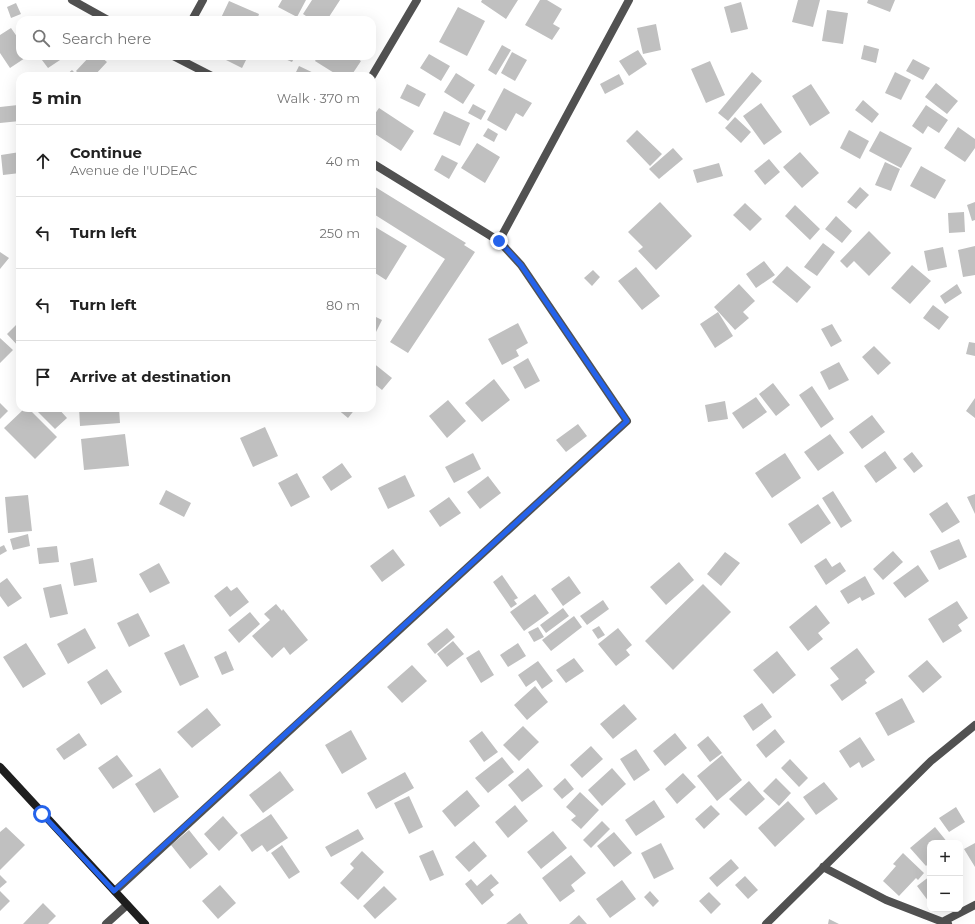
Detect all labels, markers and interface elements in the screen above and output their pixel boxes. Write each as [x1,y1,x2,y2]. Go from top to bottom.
search box [16,16,376,60]
icon: search [30,27,52,49]
text: Search here [62,29,151,48]
text: 5 min [32,88,82,108]
text: Walk · 370 m [277,90,360,106]
text: Continue [70,143,142,162]
icon: ahead [32,150,54,172]
text: 40 m [326,153,360,169]
text: Avenue de I'UDEAC [70,162,197,178]
icon: left [32,222,54,244]
text: Turn left [70,223,137,242]
text: 250 m [319,225,360,241]
route end [490,232,508,250]
icon: left [32,294,54,316]
text: Turn left [70,295,137,314]
text: 80 m [326,297,360,313]
icon: arrive [32,366,54,388]
text: Arrive at destination [70,367,231,386]
route start [33,805,51,823]
map controls [927,840,963,912]
button: + [927,840,963,876]
button: − [927,876,963,912]

